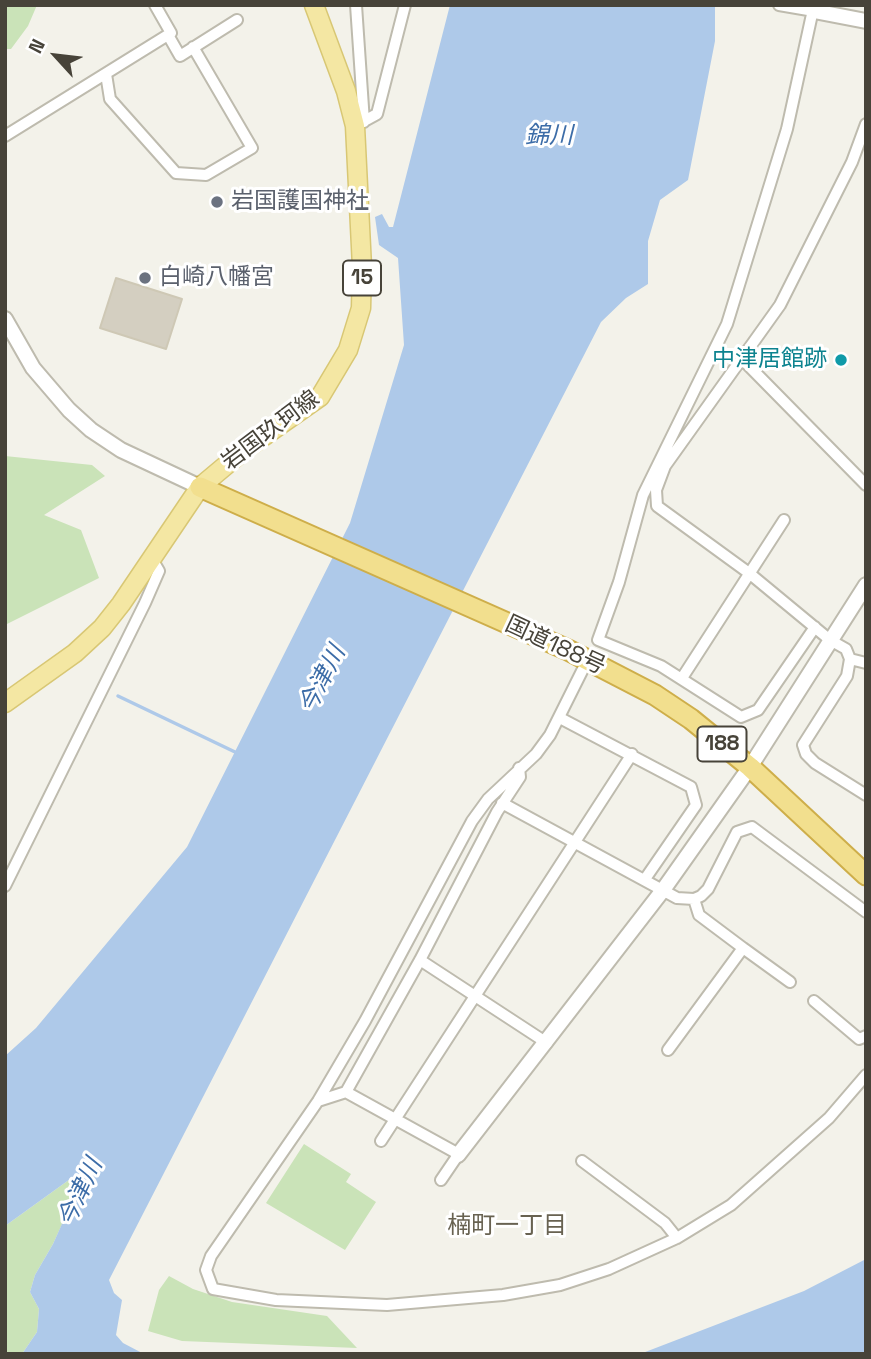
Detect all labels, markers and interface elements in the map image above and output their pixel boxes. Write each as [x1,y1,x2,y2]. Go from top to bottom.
north arrow [21,21,91,91]
text: N [23,35,51,58]
water label: 錦川 [525,122,573,150]
place label: 岩国護国神社 [231,188,369,216]
marker: 岩国護国神社 [209,194,225,210]
road number: 15 [343,260,381,296]
place label: 白崎八幡宮 [159,264,274,292]
marker: 白崎八幡宮 [137,270,153,286]
place label: 中津居館跡 [712,346,827,374]
marker: 中津居館跡 [833,352,849,368]
street label: 岩国玖珂線 [217,385,325,477]
street label: 国道188号 [501,611,609,681]
water label: 今津川 [294,641,352,719]
road number: 188 [698,726,746,762]
water label: 今津川 [53,1154,109,1232]
district label: 楠町一丁目 [447,1212,567,1240]

